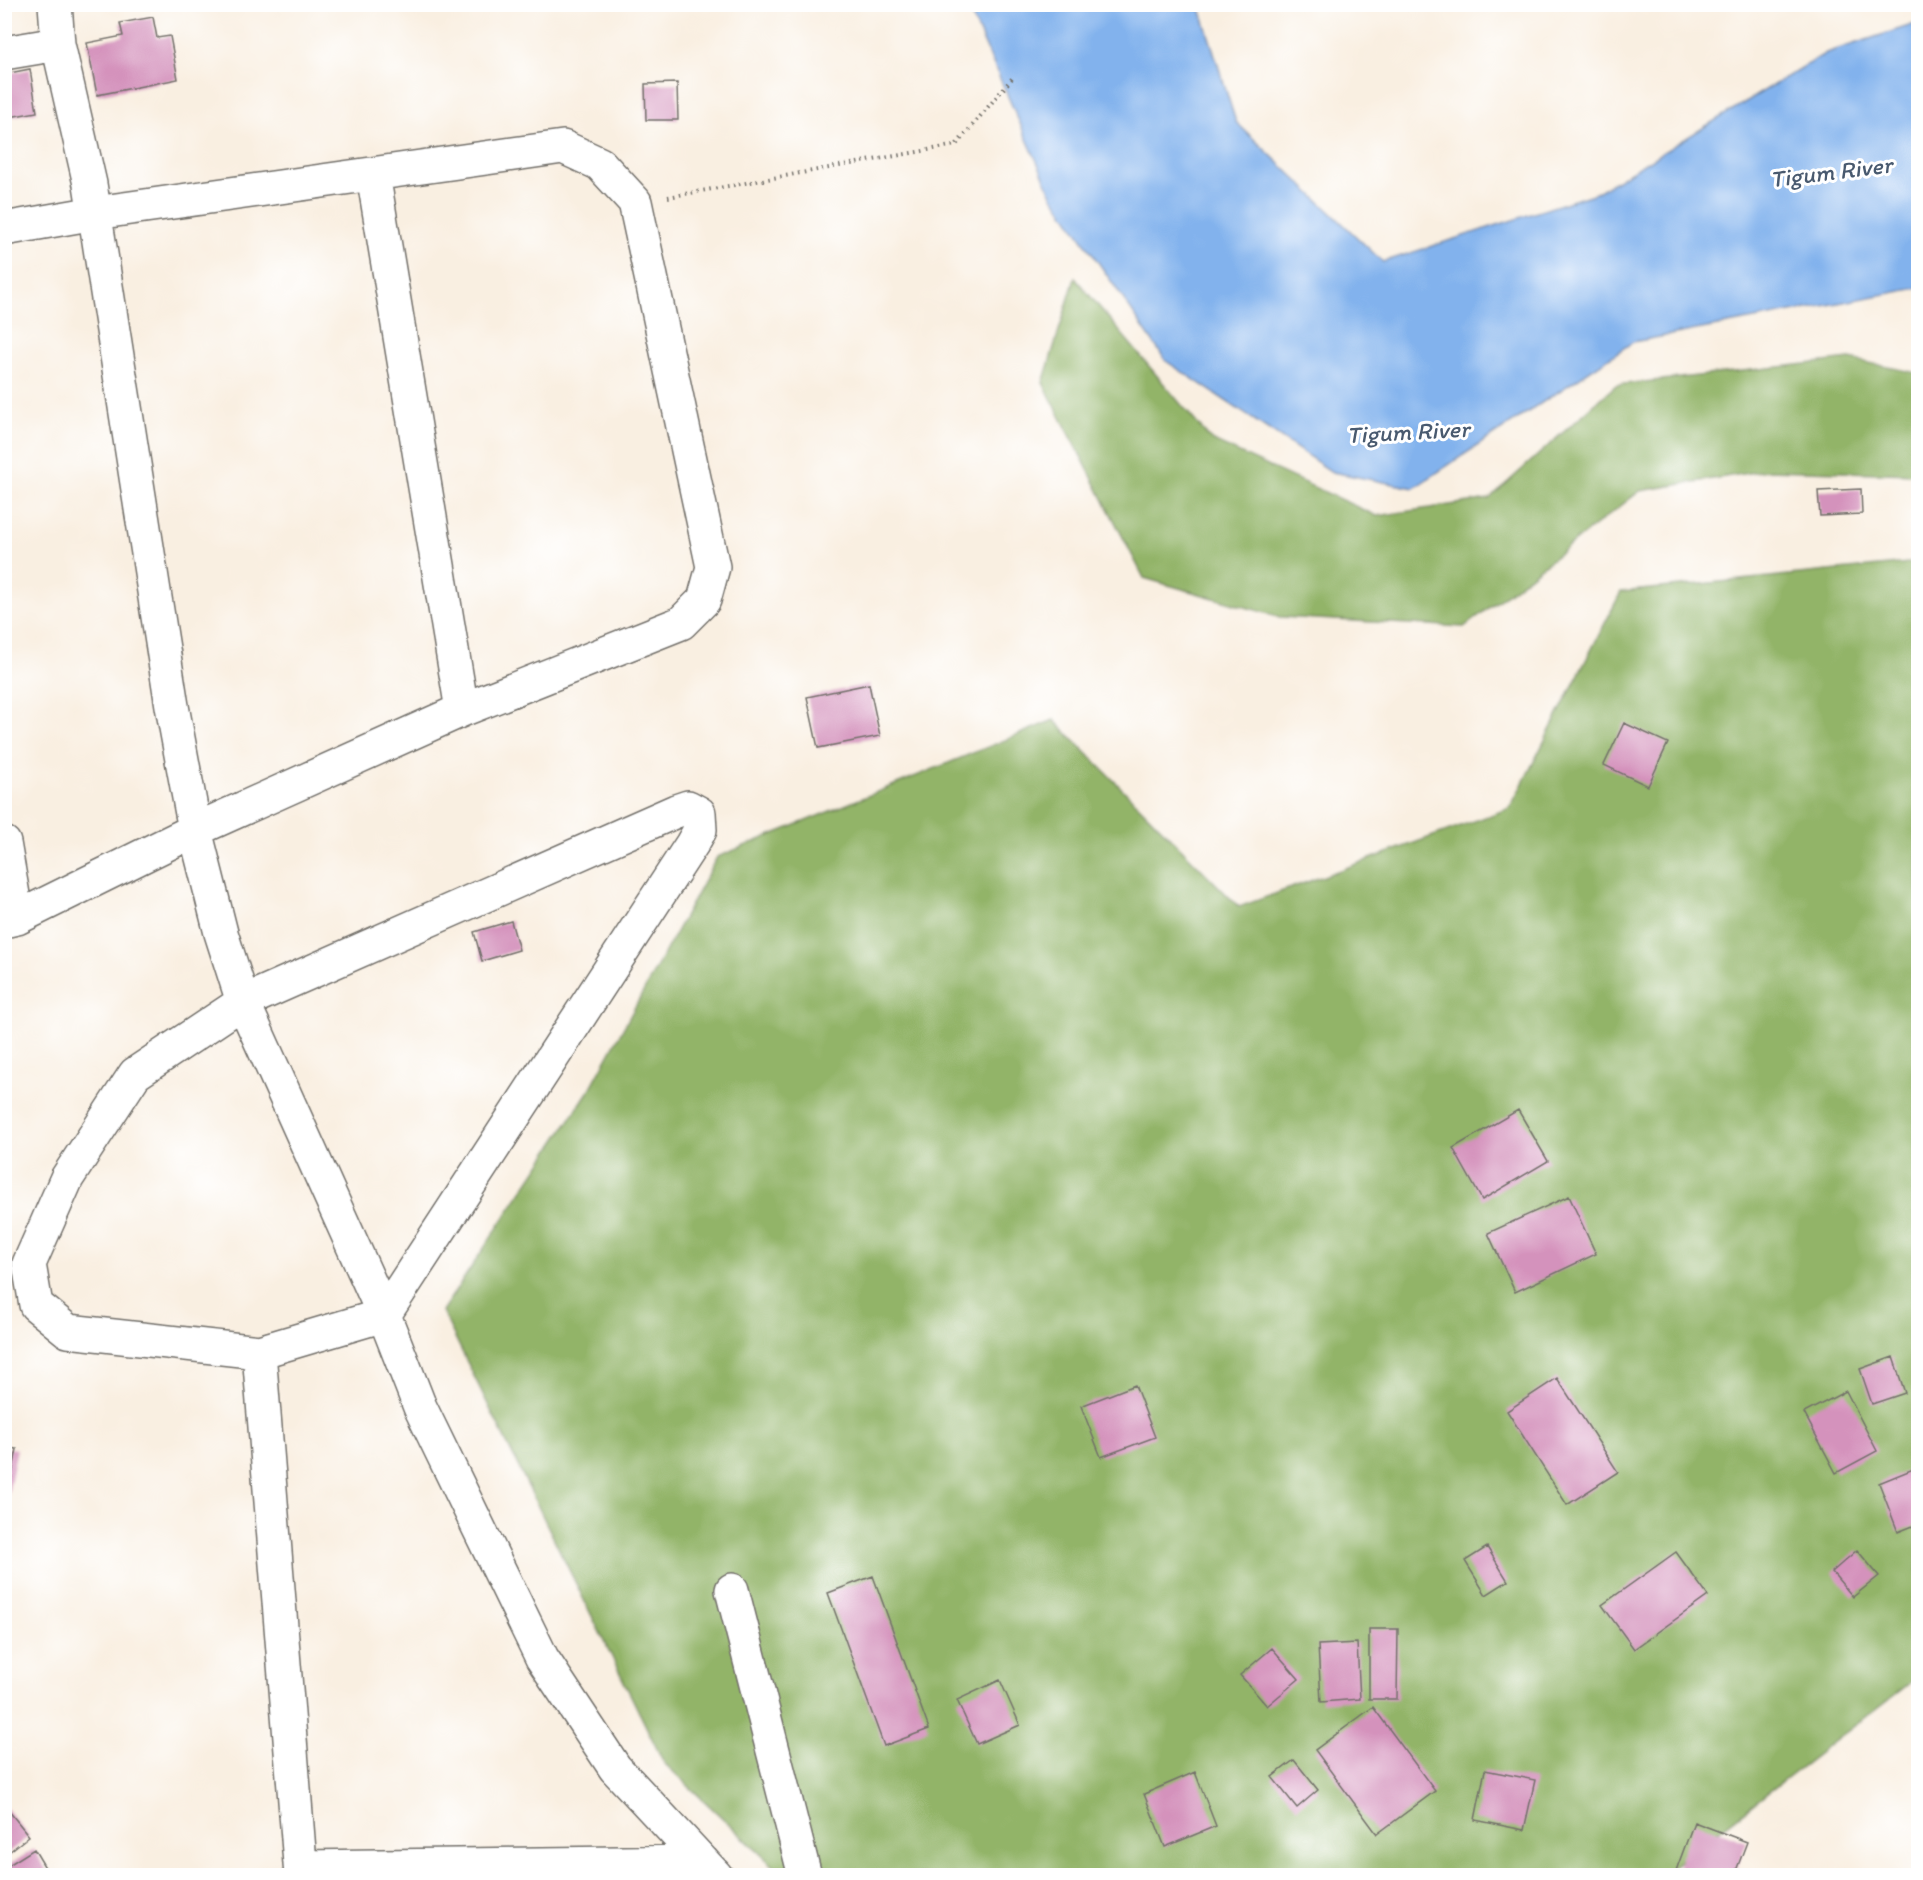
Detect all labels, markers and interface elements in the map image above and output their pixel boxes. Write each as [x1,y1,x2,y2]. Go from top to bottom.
water label: Tigum River [1768,149,1896,193]
water label: Tigum River [1346,414,1473,449]

